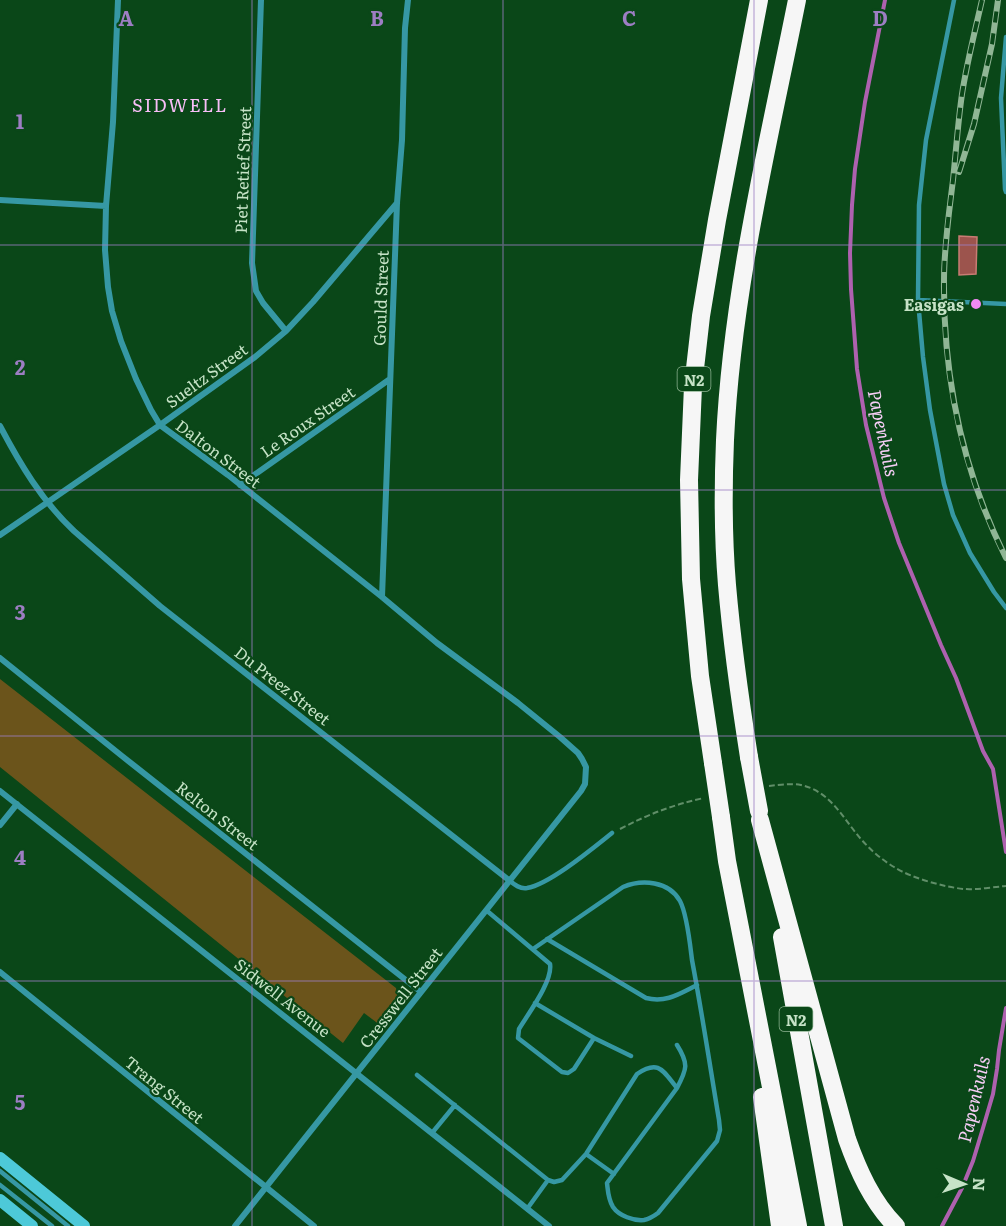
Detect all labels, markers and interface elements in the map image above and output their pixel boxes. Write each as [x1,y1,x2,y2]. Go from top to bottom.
text: A [118,2,134,32]
text: B [370,2,384,32]
text: C [622,2,636,32]
text: D [872,2,888,32]
district label: SIDWELL [132,91,228,118]
text: 1 [16,105,24,135]
street label: Piet Retief Street [228,106,256,234]
street label: Gould Street [366,249,394,346]
place label: Easigas [904,292,964,316]
marker: Easigas [969,297,983,311]
street label: Sueltz Street [160,337,252,413]
text: 2 [15,351,26,381]
road number: N2 [678,367,710,391]
street label: Le Roux Street [255,379,359,462]
water label: Papenkuils [862,387,906,479]
street label: Dalton Street [171,413,267,493]
text: 3 [14,596,26,626]
street label: Du Preez Street [230,640,336,730]
street label: Relton Street [171,775,265,855]
text: 4 [14,841,26,871]
street label: Cresswell Street [353,941,447,1053]
street label: Sidwell Avenue [230,952,336,1042]
road number: N2 [780,1007,812,1031]
street label: Trang Street [120,1049,210,1129]
water label: Papenkuils [950,1053,996,1145]
text: 5 [15,1086,26,1116]
north arrow [934,1154,994,1214]
text: N [968,1177,992,1192]

